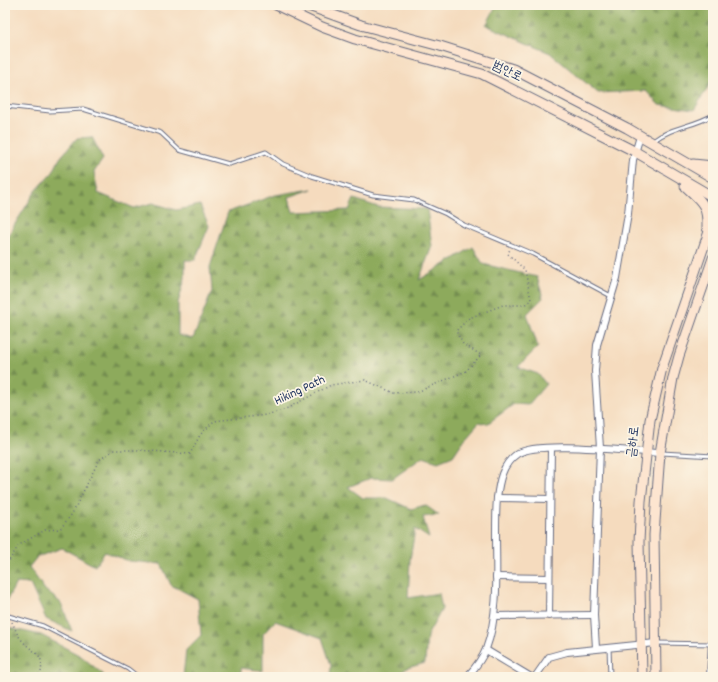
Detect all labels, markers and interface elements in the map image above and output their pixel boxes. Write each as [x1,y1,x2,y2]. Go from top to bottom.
street label: 범안로 [489,57,525,87]
street label: Hiking Path [271,371,329,411]
street label: 금하로 [623,425,645,459]

